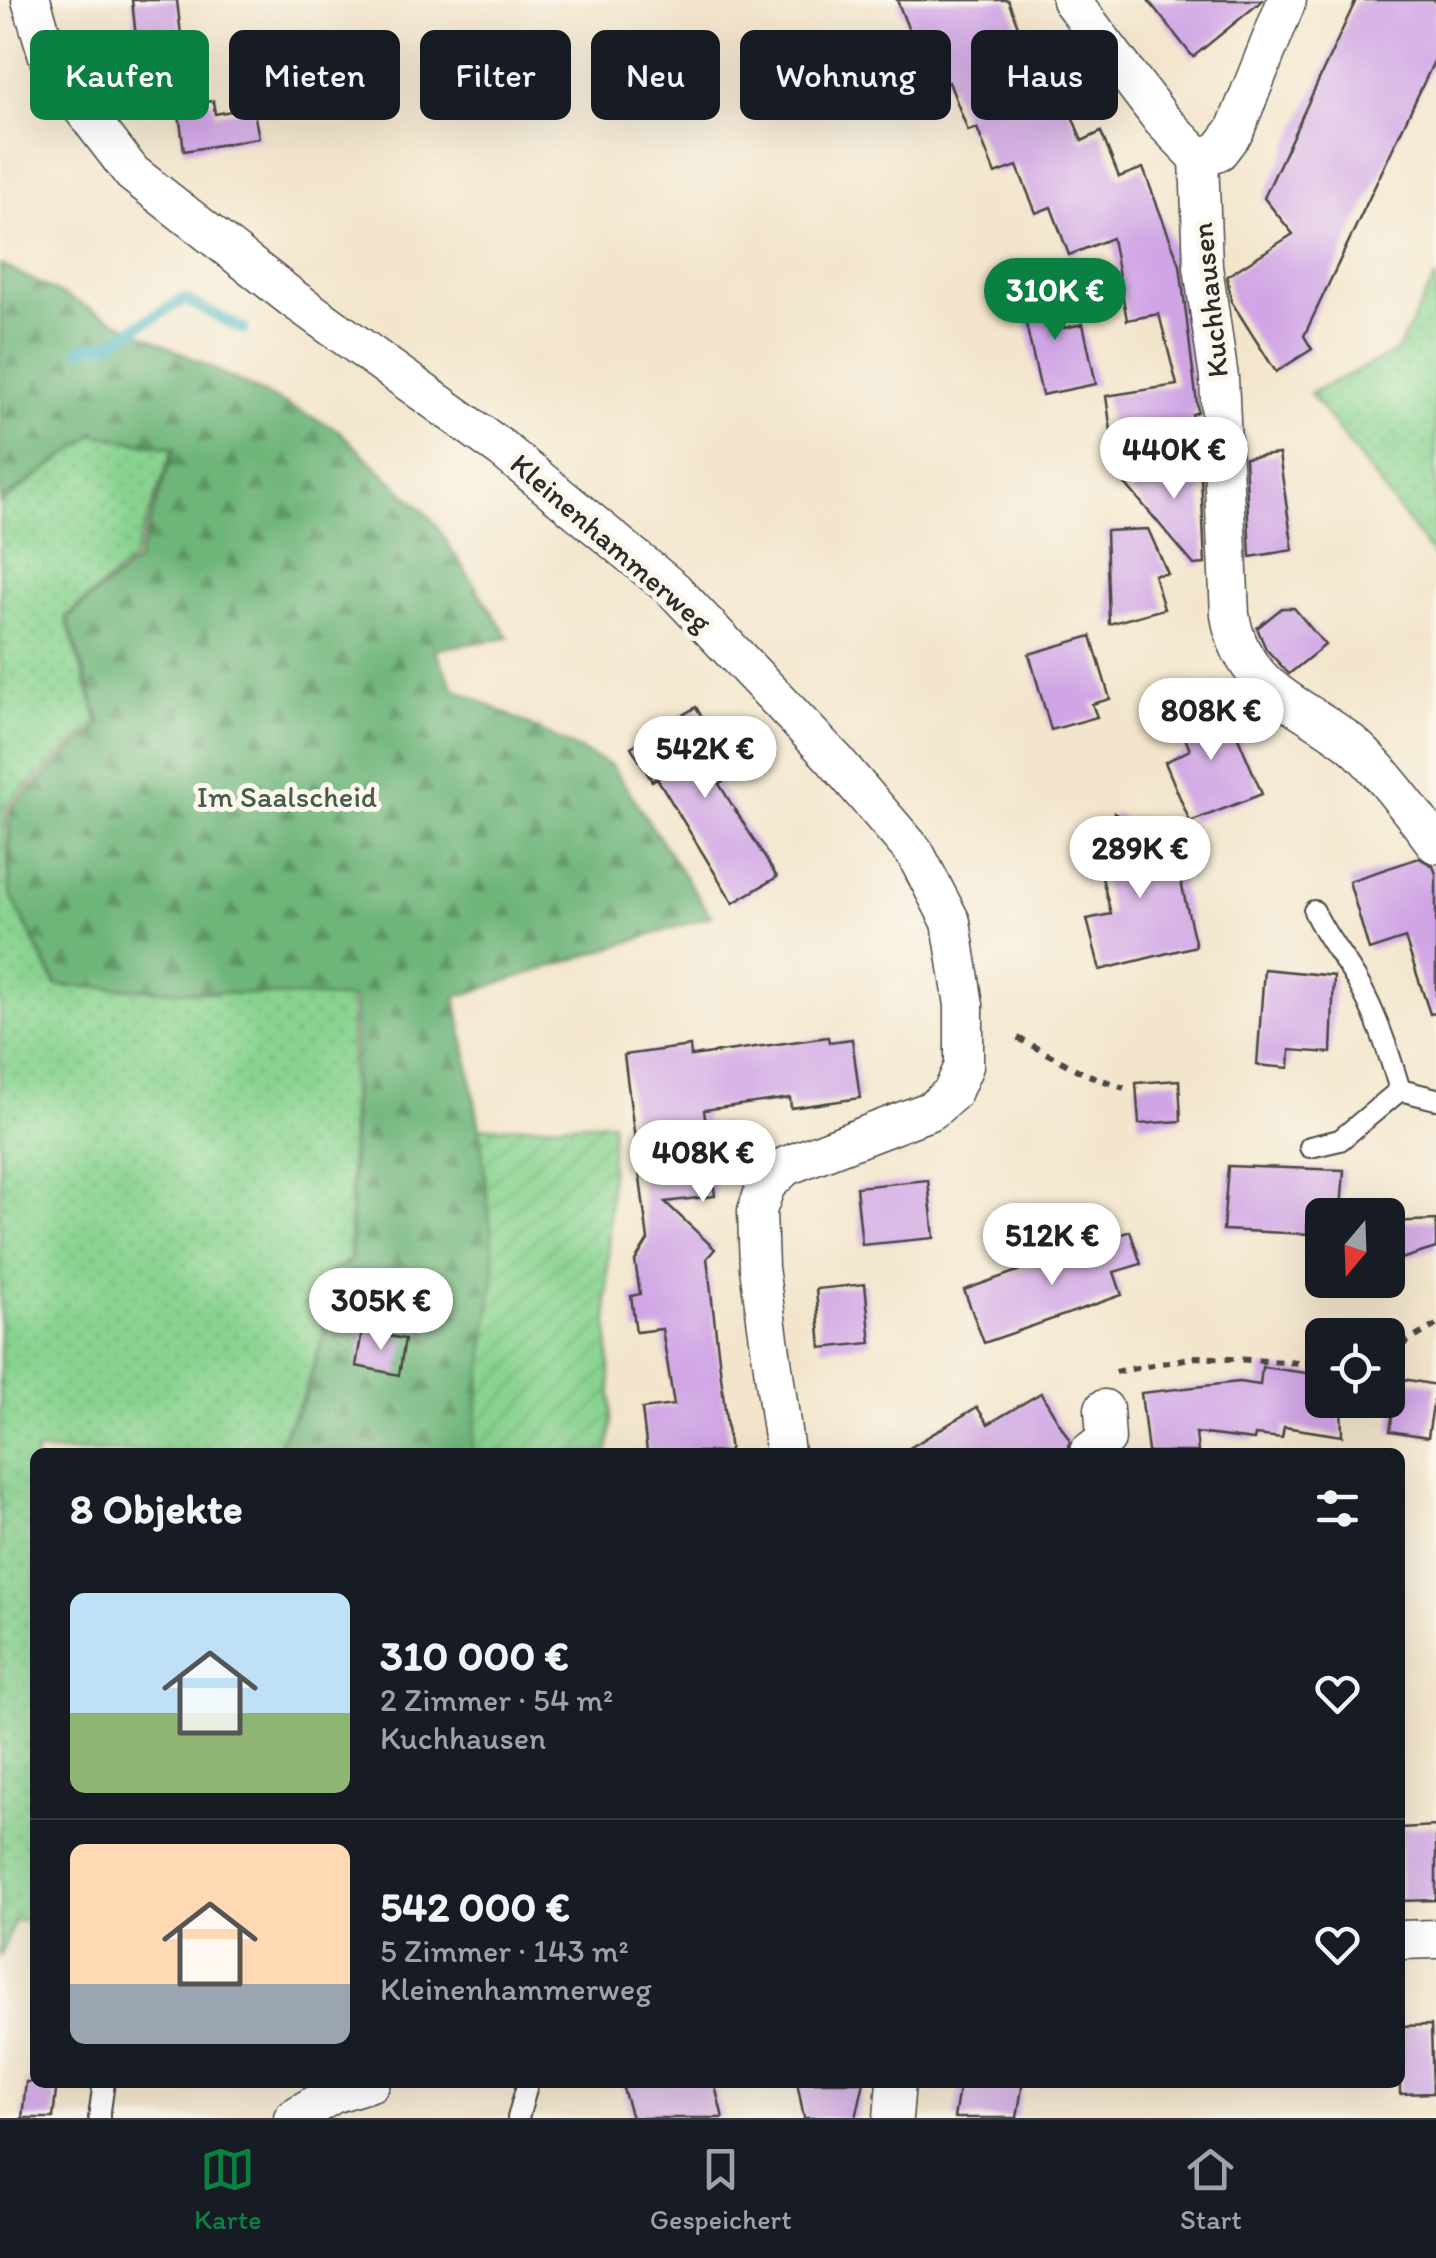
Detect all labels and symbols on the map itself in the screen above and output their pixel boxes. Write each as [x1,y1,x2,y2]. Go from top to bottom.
street label: Kuchhausen [1183,221,1236,379]
pin: 310K € [974,258,1136,343]
pin: 440K € [1093,417,1255,502]
street label: Kleinenhammerweg [503,445,720,641]
pin: 808K € [1130,678,1292,763]
pin: 542K € [624,716,786,801]
park label: Im Saalscheid [197,778,377,815]
pin: 289K € [1059,816,1221,901]
pin: 408K € [622,1120,784,1205]
north arrow [1305,1198,1405,1298]
pin: 512K € [971,1203,1133,1288]
pin: 305K € [300,1268,462,1353]

